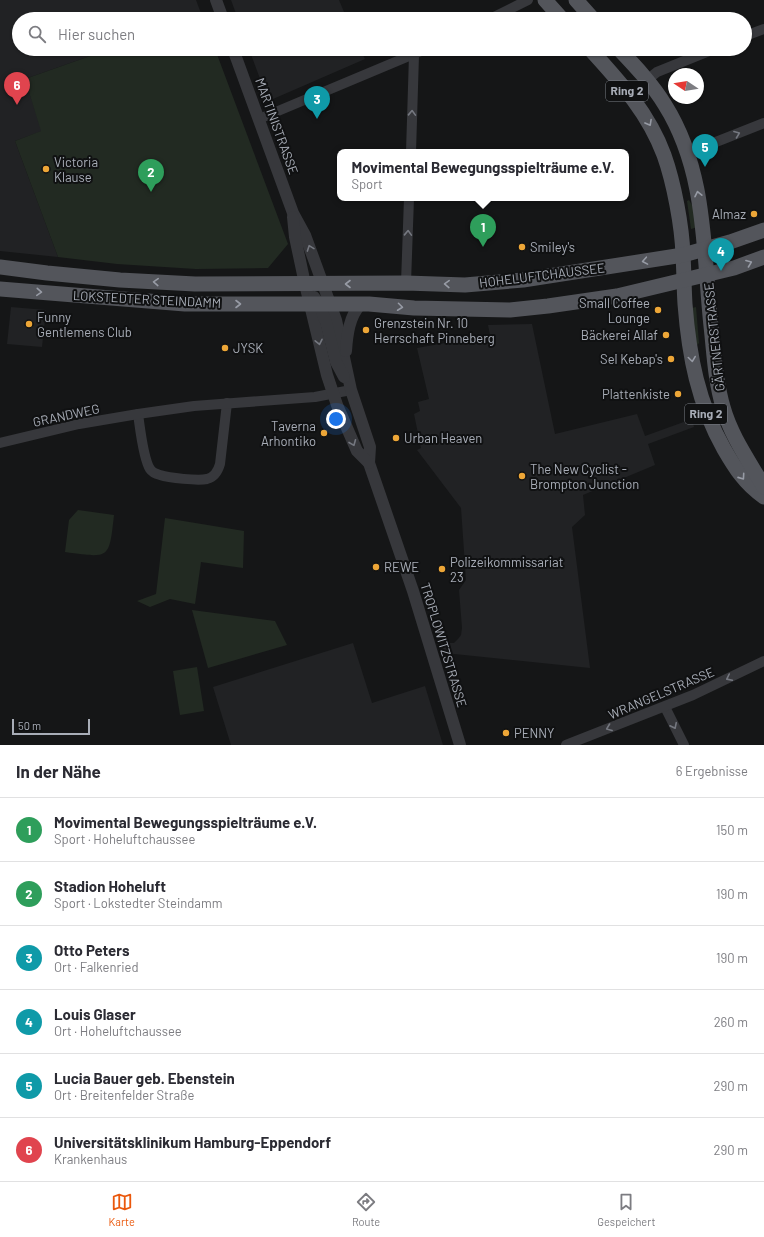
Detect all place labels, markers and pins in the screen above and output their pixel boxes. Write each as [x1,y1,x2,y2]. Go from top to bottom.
pin: 6 [4,72,30,105]
pin: 3 [304,86,330,119]
pin: 5 [692,134,718,167]
place label: Victoria Klause [54,154,98,185]
pin: 2 [138,159,164,192]
marker: Victoria Klause [41,164,51,174]
place label: Almaz [712,206,746,222]
marker: Almaz [749,209,759,219]
pin: 1 [470,214,496,247]
pin: 4 [708,238,734,271]
place label: Smiley's [530,239,575,255]
marker: Smiley's [517,242,527,252]
place label: Small Coffee Lounge [579,295,650,326]
marker: Small Coffee Lounge [653,305,663,315]
place label: Funny Gentlemens Club [37,309,132,340]
place label: Grenzstein Nr. 10 Herrschaft Pinneberg [374,315,495,346]
marker: Funny Gentlemens Club [24,319,34,329]
marker: Grenzstein Nr. 10 Herrschaft Pinneberg [361,325,371,335]
place label: Bäckerei Allaf [581,327,658,343]
marker: Bäckerei Allaf [661,330,671,340]
place label: JYSK [233,340,263,356]
marker: JYSK [220,343,230,353]
place label: Sel Kebap's [600,351,663,367]
marker: Sel Kebap's [666,354,676,364]
place label: Plattenkiste [602,386,670,402]
marker: Plattenkiste [673,389,683,399]
place label: Taverna Arhontiko [261,418,316,449]
marker: Taverna Arhontiko [319,428,329,438]
place label: Urban Heaven [404,430,482,446]
marker: Urban Heaven [391,433,401,443]
place label: The New Cyclist - Brompton Junction [530,461,639,492]
marker: The New Cyclist - Brompton Junction [517,471,527,481]
place label: Polizeikommissariat 23 [450,554,563,585]
place label: REWE [384,559,419,575]
marker: REWE [371,562,381,572]
marker: Polizeikommissariat 23 [437,564,447,574]
place label: PENNY [514,725,554,741]
marker: PENNY [501,728,511,738]

